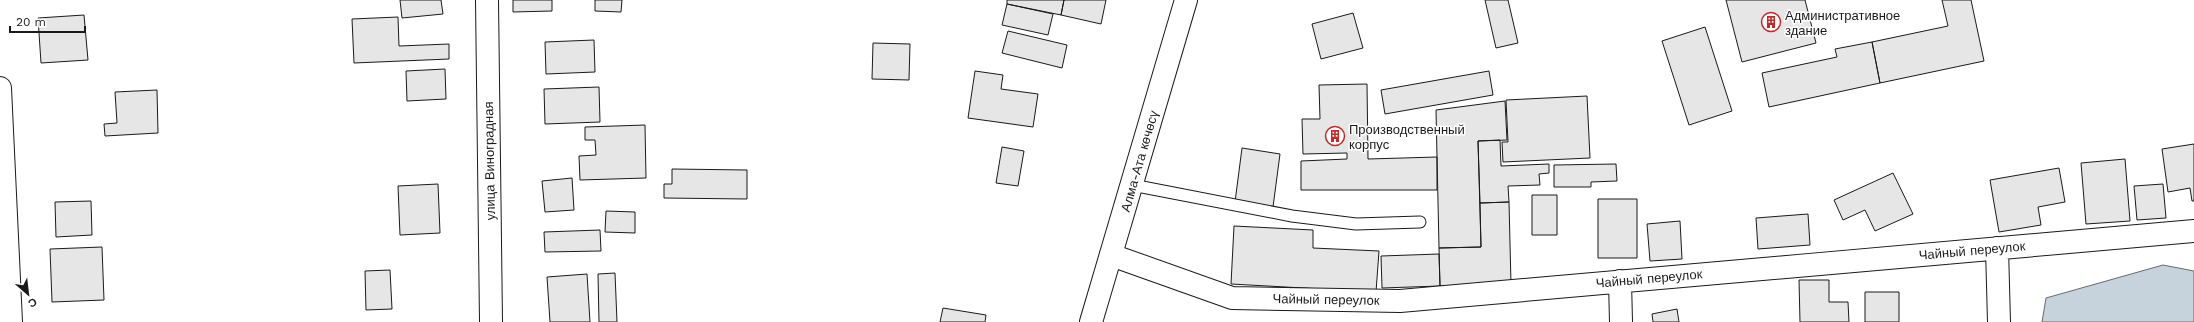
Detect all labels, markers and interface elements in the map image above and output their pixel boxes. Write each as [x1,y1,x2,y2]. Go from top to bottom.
scale bar [10,8,85,34]
place label: Административное здание [1785,8,1900,38]
building icon: Административное здание [1760,11,1782,33]
text: 20 m [16,15,46,29]
street label: улица Виноградная [481,101,498,220]
street label: Алма-Ата көчөсү [1118,108,1161,214]
place label: Производственный корпус [1349,122,1465,152]
building icon: Производственный корпус [1324,125,1346,147]
street label: Чайный переулок [1918,238,2026,263]
street label: Чайный переулок [1595,266,1703,291]
north arrow [8,274,48,314]
street label: Чайный переулок [1272,291,1380,308]
text: С [26,295,39,310]

